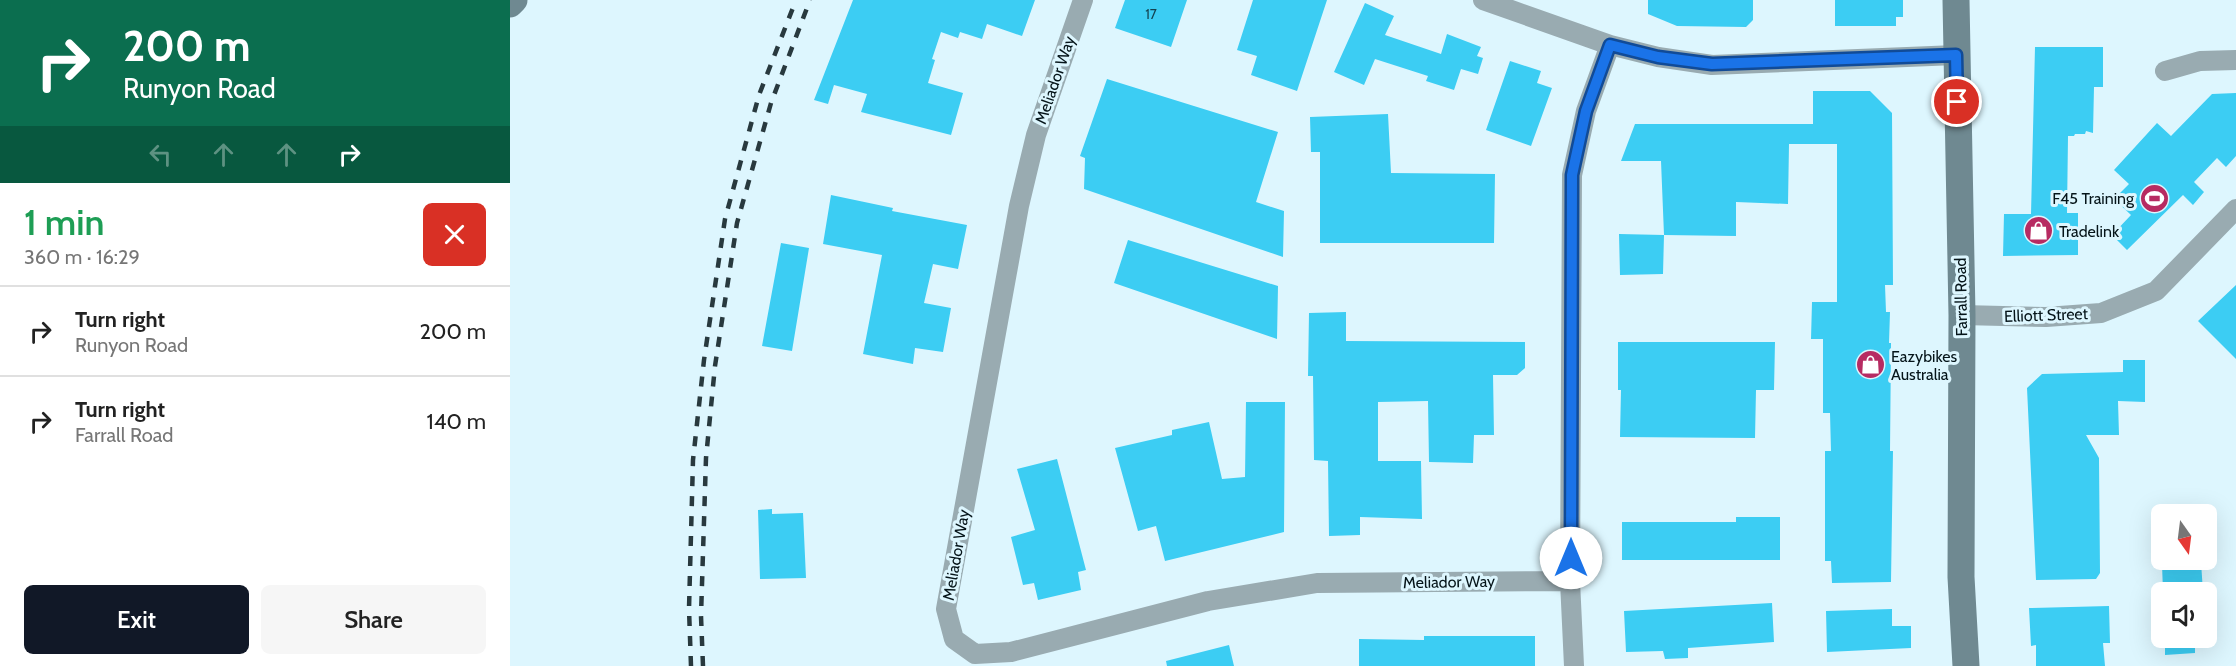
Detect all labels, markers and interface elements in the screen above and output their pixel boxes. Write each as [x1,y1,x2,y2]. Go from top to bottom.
house number: 17 [1145,5,1157,23]
text: 200 m [123,20,250,72]
icon: right [24,24,102,102]
street label: Meliador Way [1031,33,1079,127]
text: Runyon Road [123,72,276,105]
pin [1931,76,1982,127]
icon: arrive [1940,85,1973,118]
icon: left [144,138,177,171]
icon: ahead [207,138,240,171]
icon: ahead [270,138,303,171]
icon: right [333,138,366,171]
sports icon: F45 Training [2139,182,2171,214]
place label: F45 Training [2052,189,2135,208]
text: 1 min [24,200,104,244]
button: close [423,203,486,266]
shop icon: Tradelink [2022,215,2054,247]
place label: Tradelink [2059,222,2120,241]
text: 360 m · 16:29 [24,245,140,269]
street label: Farrall Road [1951,258,1971,336]
street label: Elliott Street [2004,304,2089,326]
text: Turn right [75,306,165,333]
icon: right [24,315,57,348]
text: 200 m [420,318,486,345]
text: Runyon Road [75,333,188,357]
place label: Eazybikes Australia [1891,347,1957,384]
shop icon: Eazybikes Australia [1854,349,1886,381]
text: Turn right [75,396,165,423]
icon: right [24,405,57,438]
text: 140 m [427,408,486,435]
text: Farrall Road [75,423,173,447]
north arrow [2151,504,2217,570]
map controls [2151,504,2217,648]
street label: Meliador Way [939,508,973,602]
position arrow [1539,526,1603,590]
street label: Meliador Way [1403,572,1495,592]
button: sound [2151,582,2217,648]
button: Exit [24,585,249,654]
button: Share [261,585,486,654]

